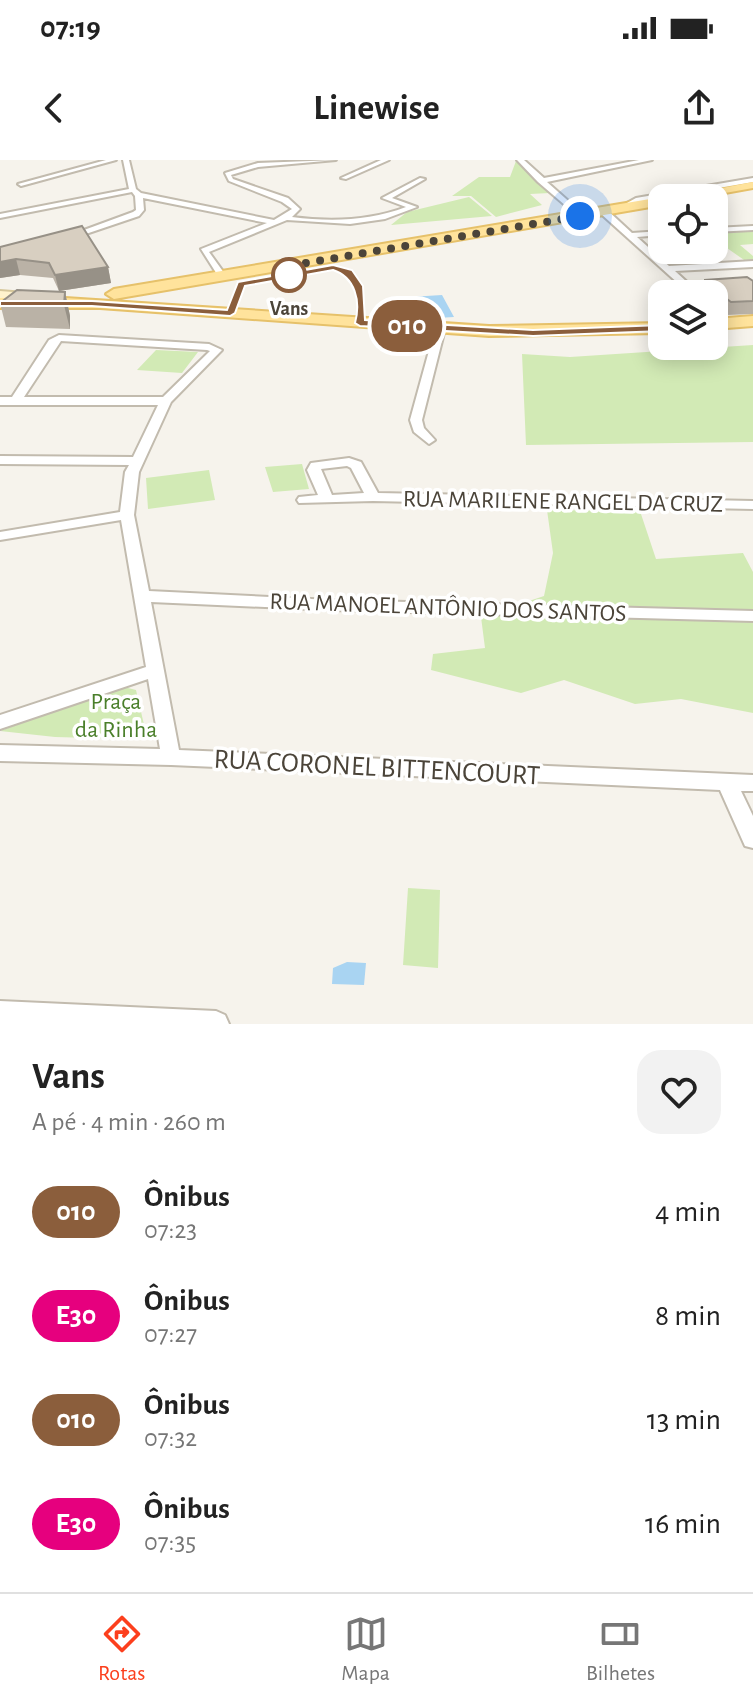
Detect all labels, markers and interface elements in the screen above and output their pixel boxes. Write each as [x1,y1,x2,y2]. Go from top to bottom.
text: 07:19 [40,13,101,43]
icon: back [32,86,76,130]
icon: share [677,86,721,130]
text: Linewise [313,90,440,126]
map controls [648,184,728,360]
button: locate [648,184,728,264]
your location [560,196,600,236]
marker: Vans [272,258,306,292]
button: layers [648,280,728,360]
place label: Vans [270,299,308,319]
line badge: 010 [361,300,453,352]
text: 010 [387,312,427,340]
street label: RUA MARILENE RANGEL DA CRUZ [403,487,723,517]
street label: RUA MANOEL ANTÔNIO DOS SANTOS [269,588,627,626]
park label: Praça da Rinha [75,690,157,742]
street label: RUA CORONEL BITTENCOURT [213,745,541,791]
button: heart [637,1050,721,1134]
text: Vans [32,1058,105,1096]
text: A pé · 4 min · 260 m [32,1109,226,1135]
text: Ônibus [144,1182,230,1212]
text: 4 min [655,1197,721,1227]
text: 010 [56,1198,96,1226]
text: 07:23 [144,1217,197,1243]
text: Ônibus [144,1286,230,1316]
text: 8 min [655,1301,721,1331]
text: E30 [56,1302,96,1330]
text: 07:27 [144,1321,197,1347]
text: Ônibus [144,1390,230,1420]
text: 13 min [647,1405,721,1435]
text: 010 [56,1406,96,1434]
text: 07:32 [144,1425,197,1451]
text: Ônibus [144,1494,230,1524]
text: 16 min [645,1509,721,1539]
text: E30 [56,1510,96,1538]
text: 07:35 [144,1529,196,1555]
tab: Rotas [98,1612,145,1686]
tab: Mapa [341,1612,390,1686]
tab: Bilhetes [586,1612,655,1686]

